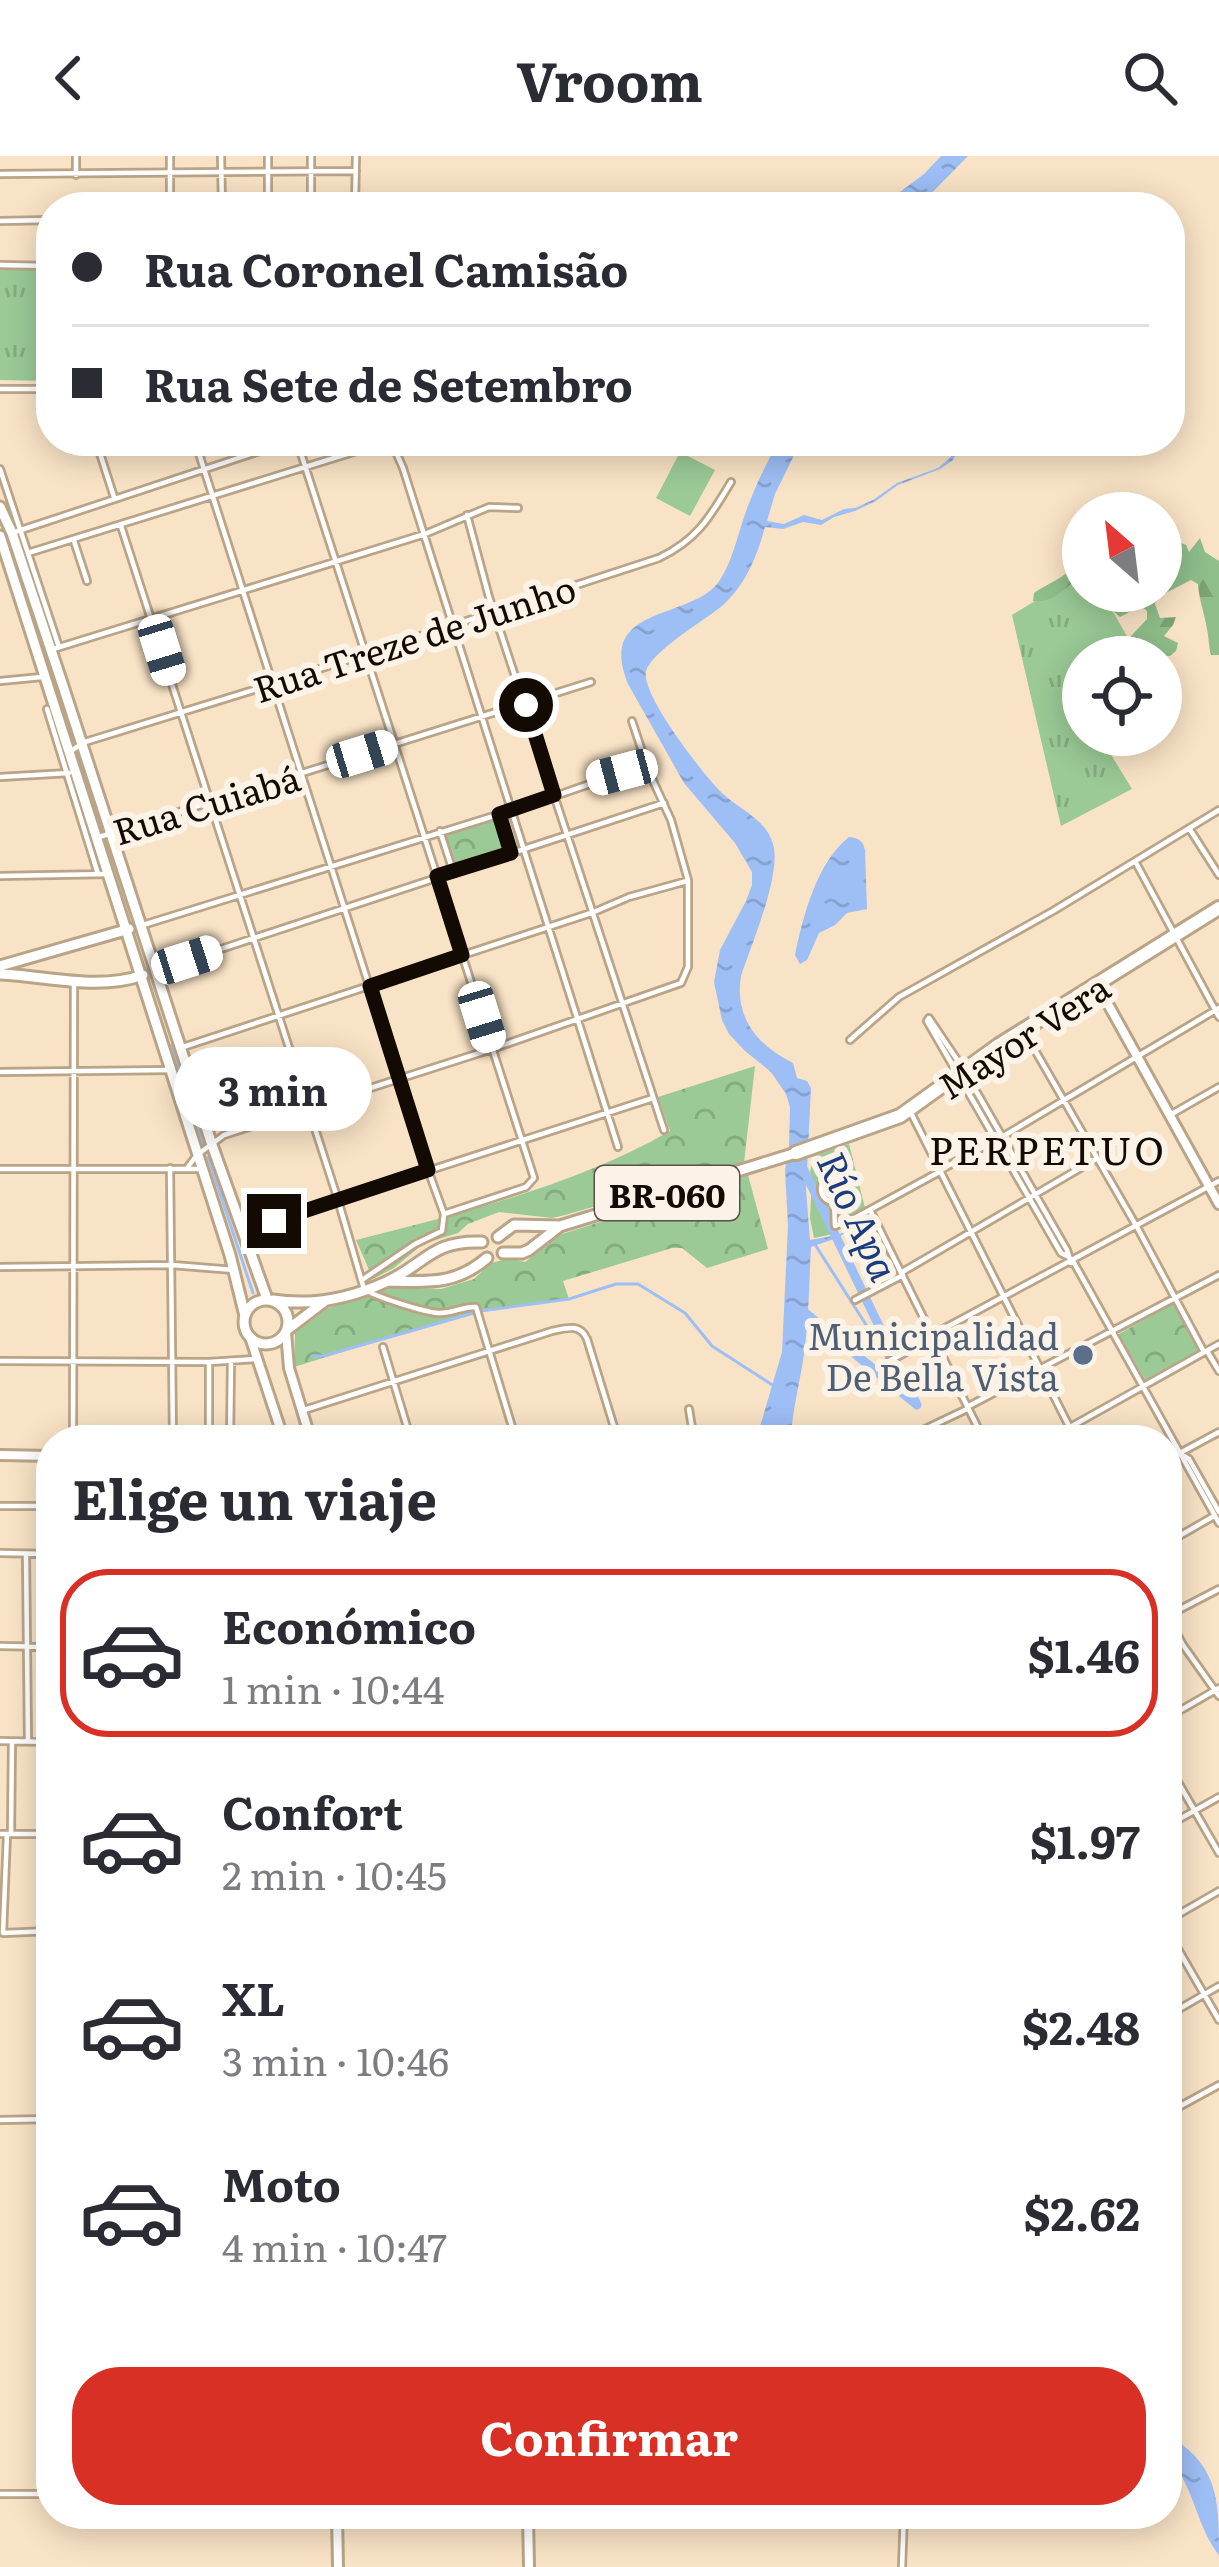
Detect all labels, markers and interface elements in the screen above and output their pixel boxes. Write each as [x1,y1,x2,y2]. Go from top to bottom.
text: Vroom [516,38,703,119]
icon: back [36,45,102,111]
icon: search [1117,45,1183,111]
text: Rua Coronel Camisão [144,234,628,301]
text: Rua Sete de Setembro [144,349,633,416]
north arrow [1062,492,1182,612]
map controls [1062,492,1182,756]
street label: Rua Treze de Junho [246,560,582,714]
car [134,610,190,690]
button: locate [1062,636,1182,756]
route start [499,678,553,732]
car [322,726,402,782]
car [583,745,661,799]
street label: Rua Cuiabá [106,749,307,857]
car [147,932,227,988]
street label: Mayor Vera [927,959,1120,1110]
car [454,977,510,1057]
callout: 3 min [175,1047,373,1131]
text: 3 min [218,1060,328,1118]
district label: PERPETUO [929,1119,1167,1177]
water label: Río Apa [805,1141,915,1290]
road number: BR-060 [595,1166,739,1220]
route end [247,1194,301,1248]
place label: Municipalidad De Bella Vista [807,1308,1060,1402]
marker: Municipalidad De Bella Vista [1070,1342,1096,1368]
text: Elige un viaje [72,1456,437,1537]
text: Económico [222,1591,476,1658]
icon: car [78,1599,186,1707]
text: $1.46 [1028,1620,1140,1687]
text: 1 min · 10:44 [222,1658,445,1716]
text: Confort [222,1777,403,1844]
icon: car [78,1785,186,1893]
text: $1.97 [1030,1806,1140,1873]
text: 2 min · 10:45 [222,1844,447,1902]
text: XL [222,1963,285,2030]
icon: car [78,1971,186,2079]
text: $2.48 [1022,1992,1140,2059]
text: 3 min · 10:46 [222,2030,449,2088]
text: Moto [222,2149,341,2216]
icon: car [78,2157,186,2265]
text: $2.62 [1024,2178,1140,2245]
text: 4 min · 10:47 [222,2216,447,2274]
button: Confirmar [72,2367,1146,2505]

